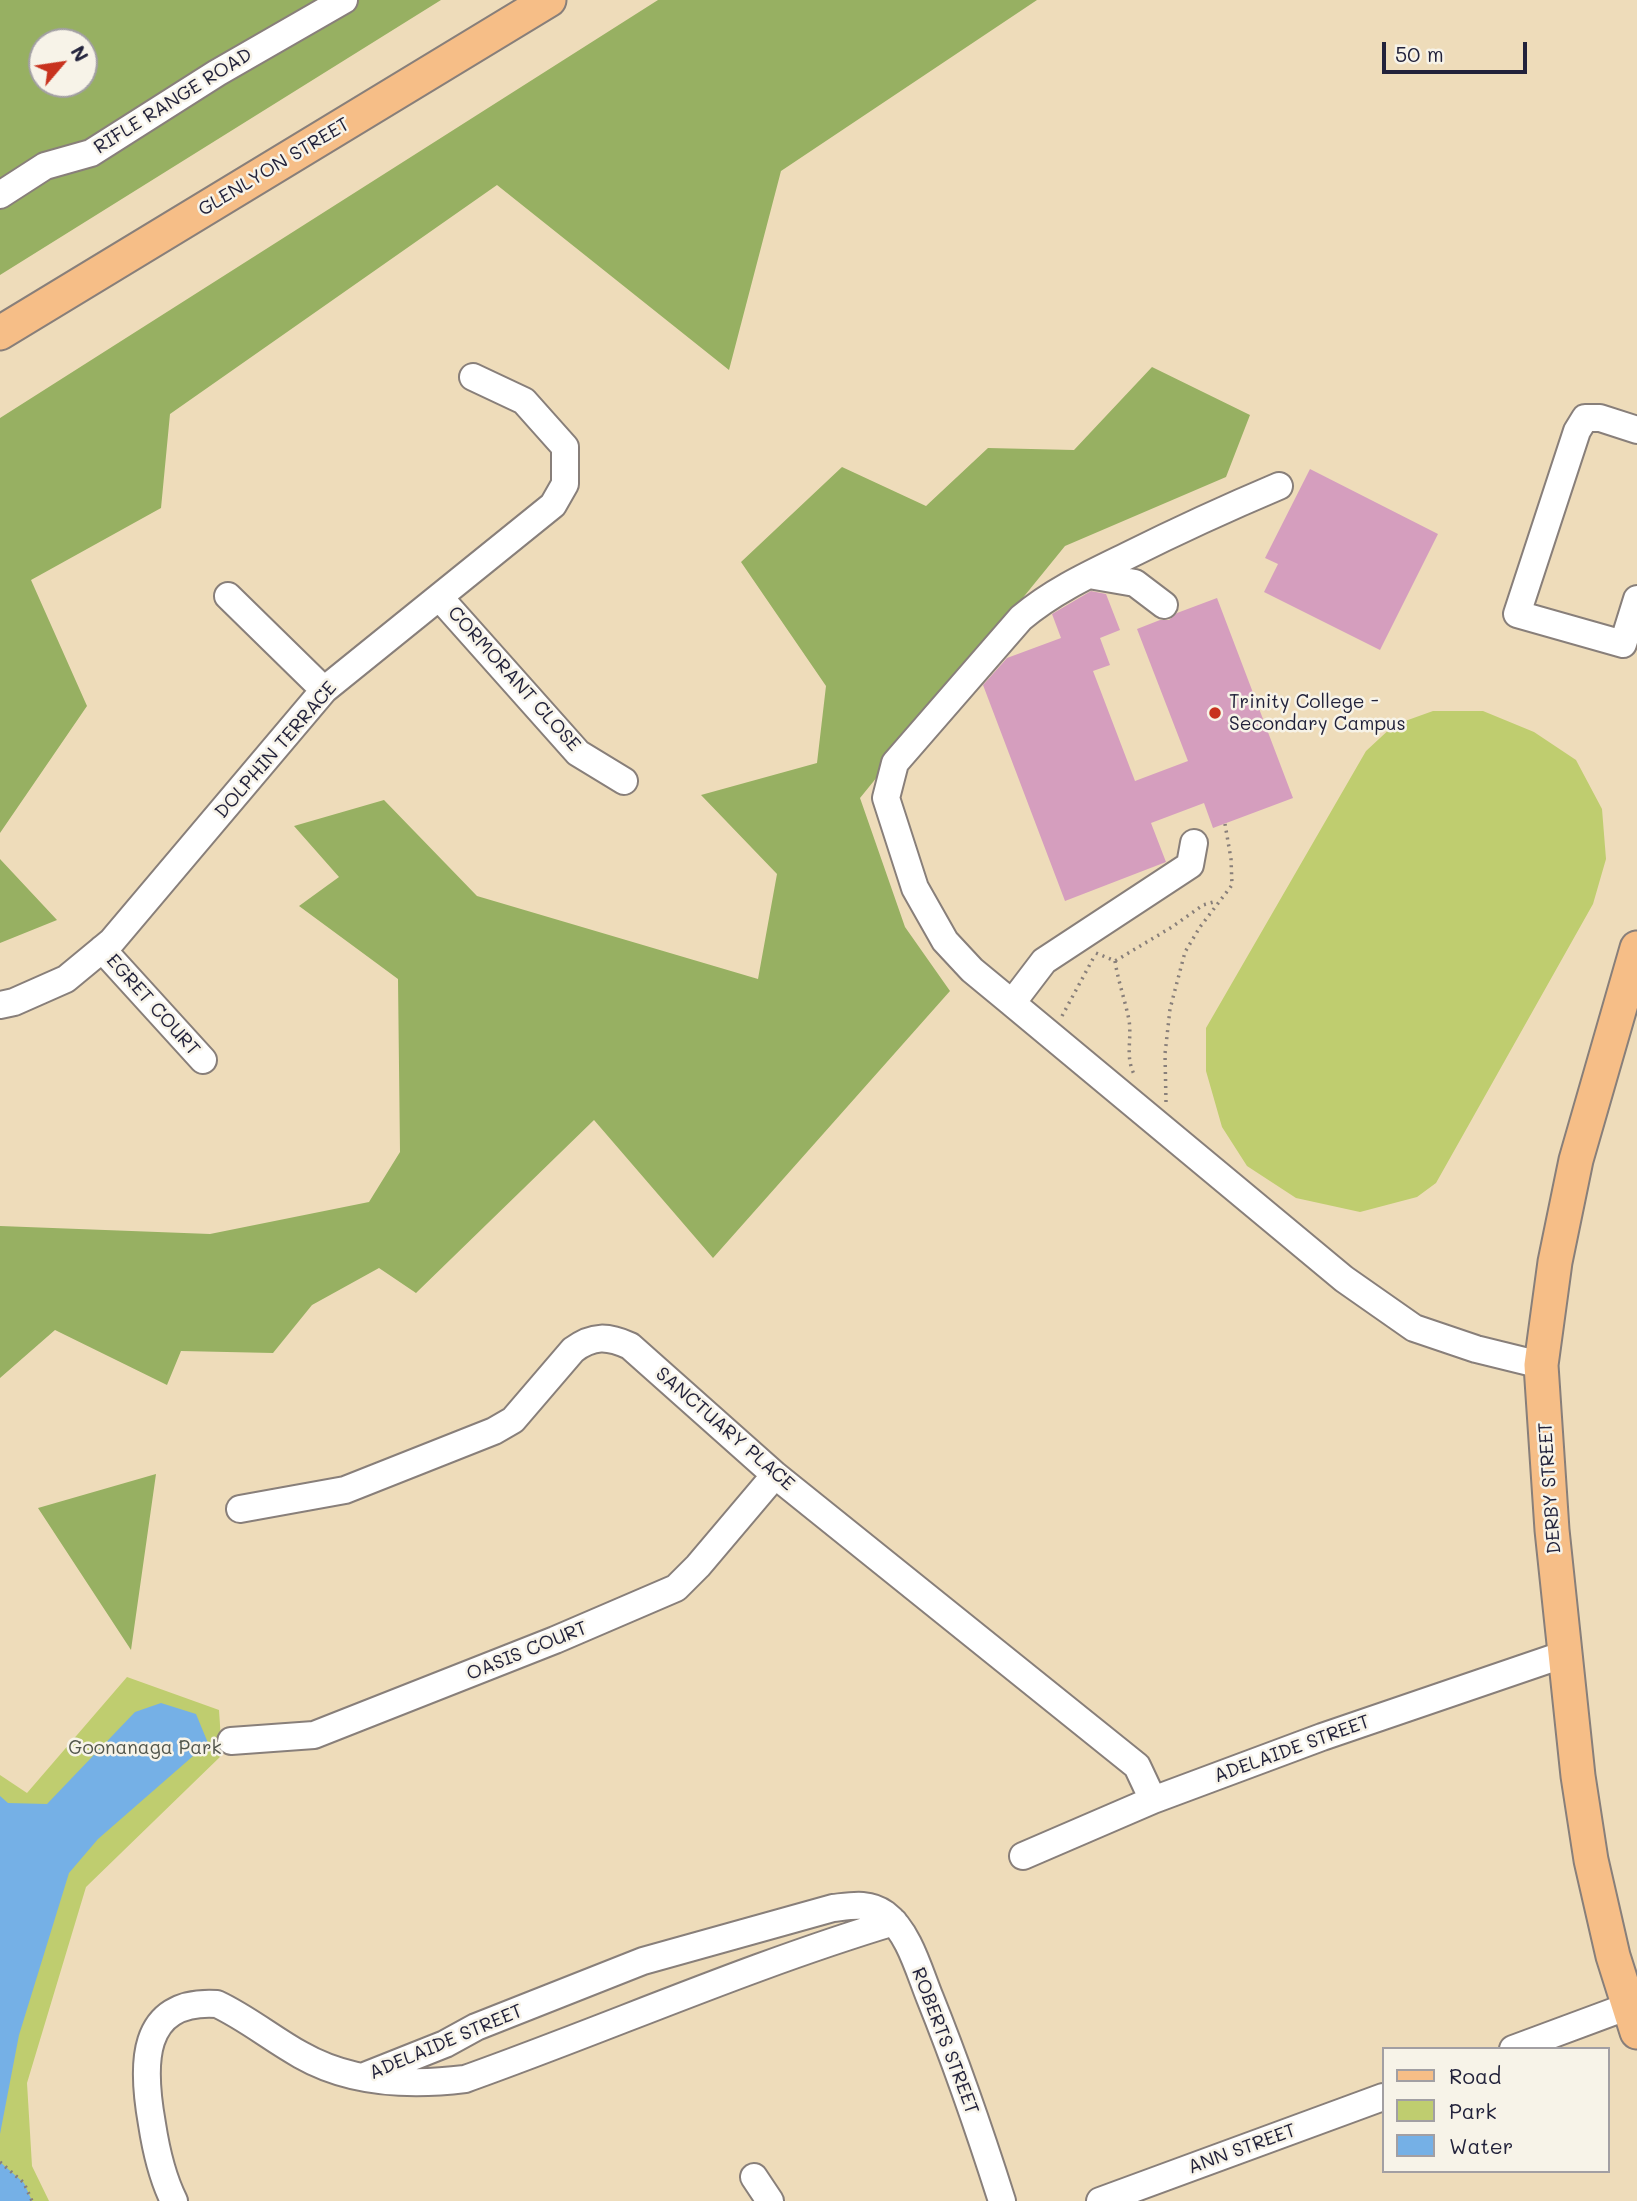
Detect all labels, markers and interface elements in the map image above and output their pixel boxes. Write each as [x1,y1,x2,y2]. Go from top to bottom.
north arrow [28,28,98,98]
scale bar [1385,28,1530,72]
text: 50 m [1395,40,1444,67]
text: N [66,41,94,66]
street label: RIFLE RANGE ROAD [90,43,256,159]
street label: GLENLYON STREET [194,113,354,221]
street label: CORMORANT CLOSE [443,602,585,756]
street label: DOLPHIN TERRACE [210,677,342,823]
place label: Trinity College - Secondary Campus [1229,691,1406,735]
marker: Trinity College - Secondary Campus [1207,705,1223,721]
street label: EGRET COURT [101,950,205,1060]
street label: SANCTUARY PLACE [651,1362,799,1496]
street label: DERBY STREET [1534,1421,1566,1555]
street label: OASIS COURT [463,1616,591,1686]
street label: ADELAIDE STREET [1211,1710,1373,1788]
park label: Goonanaga Park [68,1737,222,1759]
street label: ROBERTS STREET [907,1964,983,2118]
street label: ADELAIDE STREET [366,1999,526,2085]
legend [1382,2047,1609,2173]
text: Road [1449,2062,1501,2089]
text: Park [1449,2097,1497,2124]
street label: ANN STREET [1185,2119,1299,2179]
text: Water [1449,2132,1513,2159]

